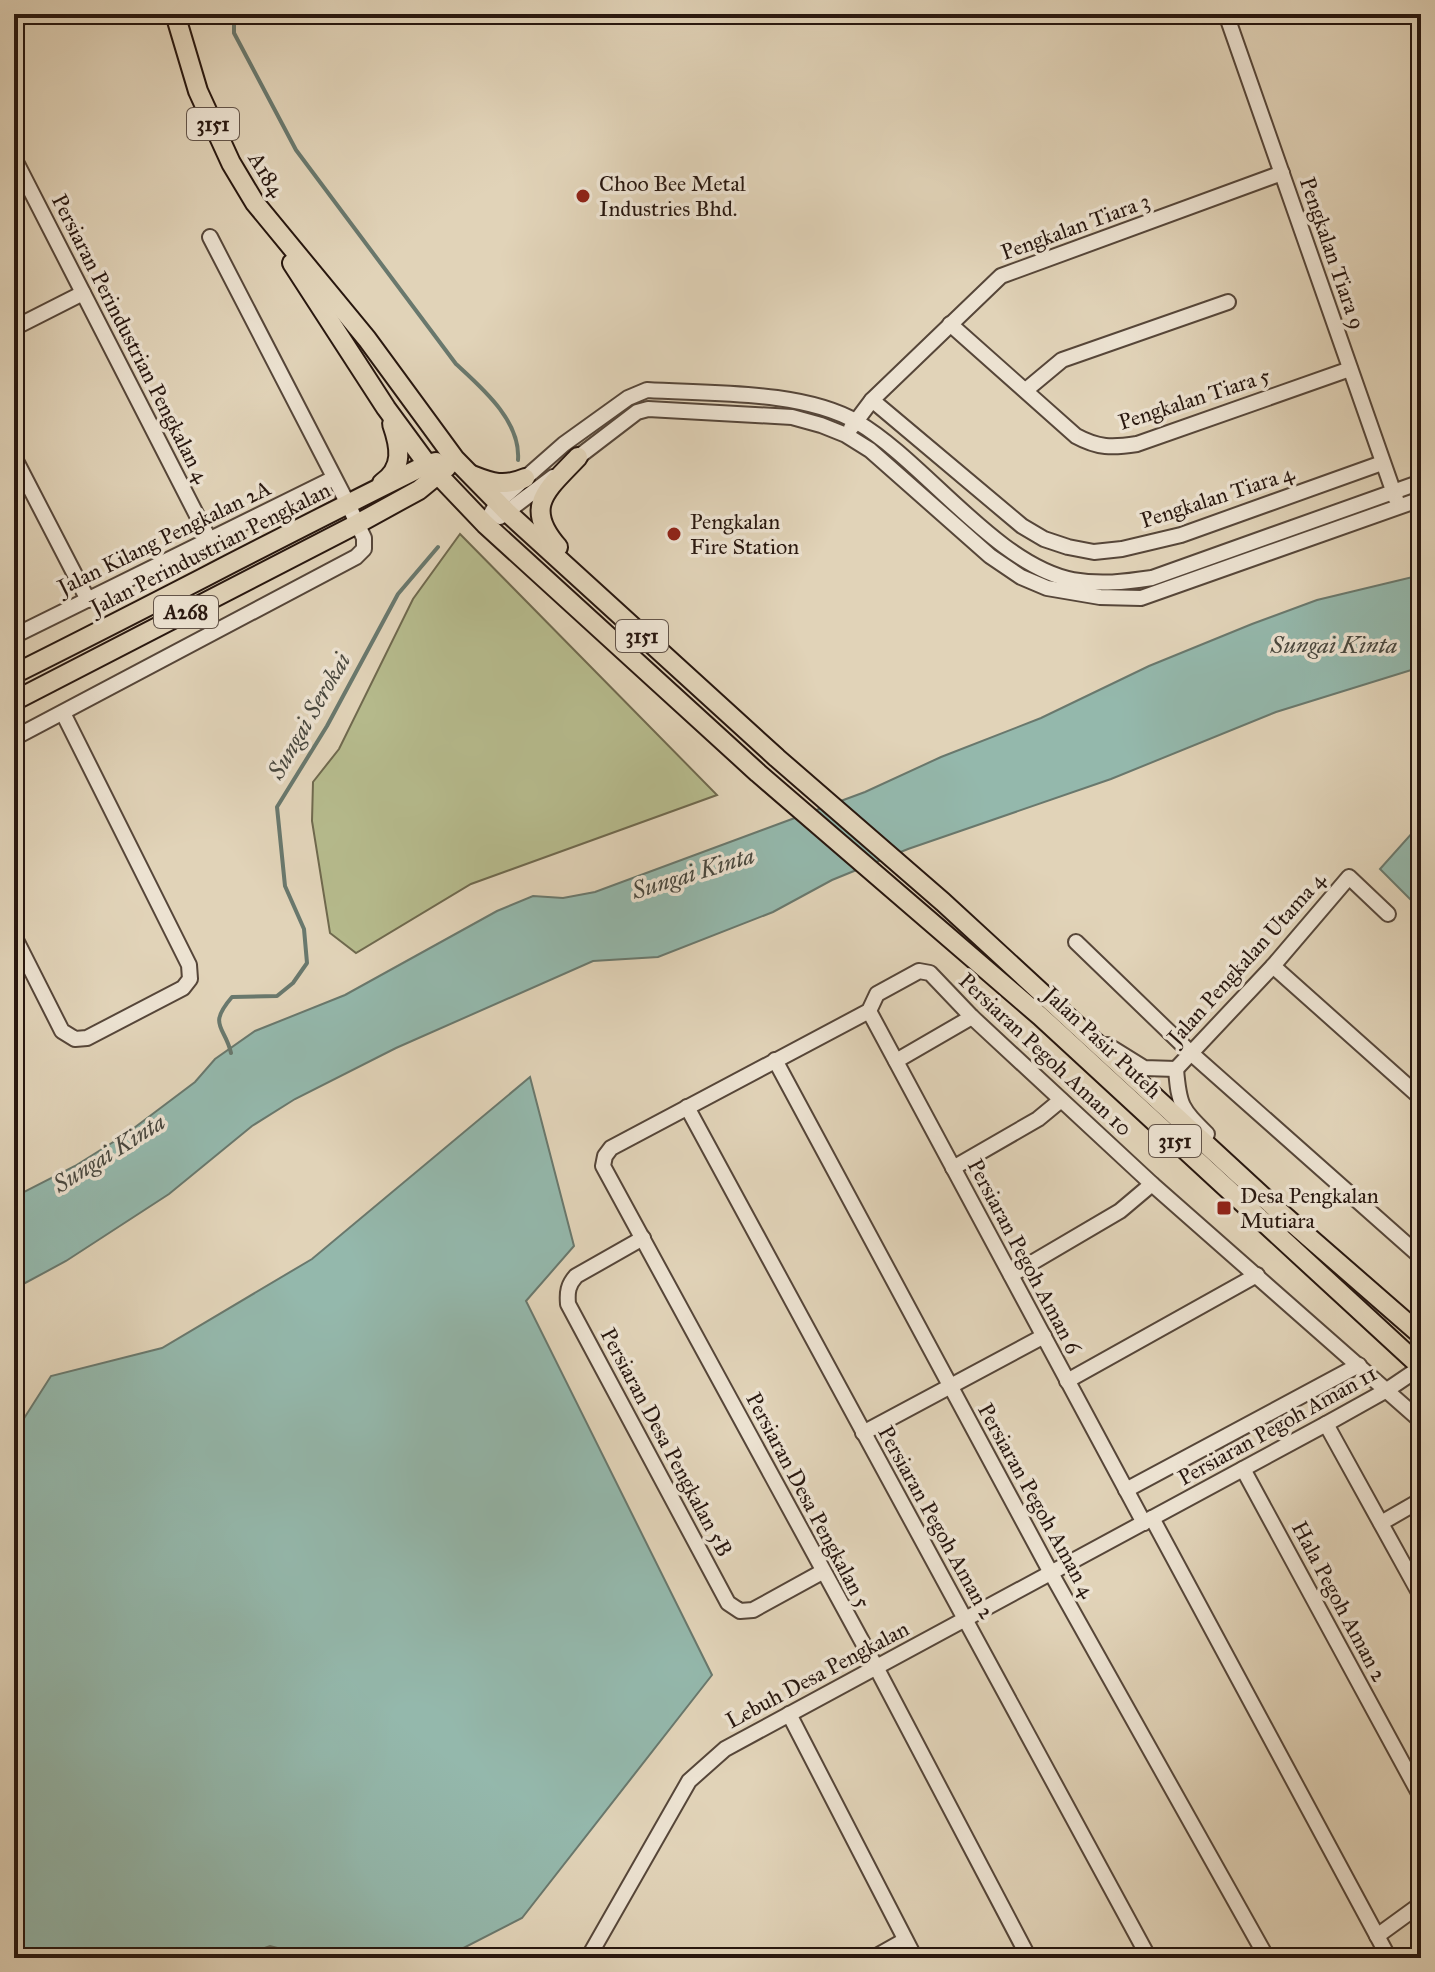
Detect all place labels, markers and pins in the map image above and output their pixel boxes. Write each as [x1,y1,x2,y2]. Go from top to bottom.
place label: Choo Bee Metal Industries Bhd. [599,170,746,222]
marker: Choo Bee Metal Industries Bhd. [574,187,592,205]
place label: Pengkalan Fire Station [690,508,799,560]
marker: Pengkalan Fire Station [665,525,683,543]
place label: Desa Pengkalan Mutiara [1240,1182,1379,1234]
marker: Desa Pengkalan Mutiara [1215,1199,1233,1217]

